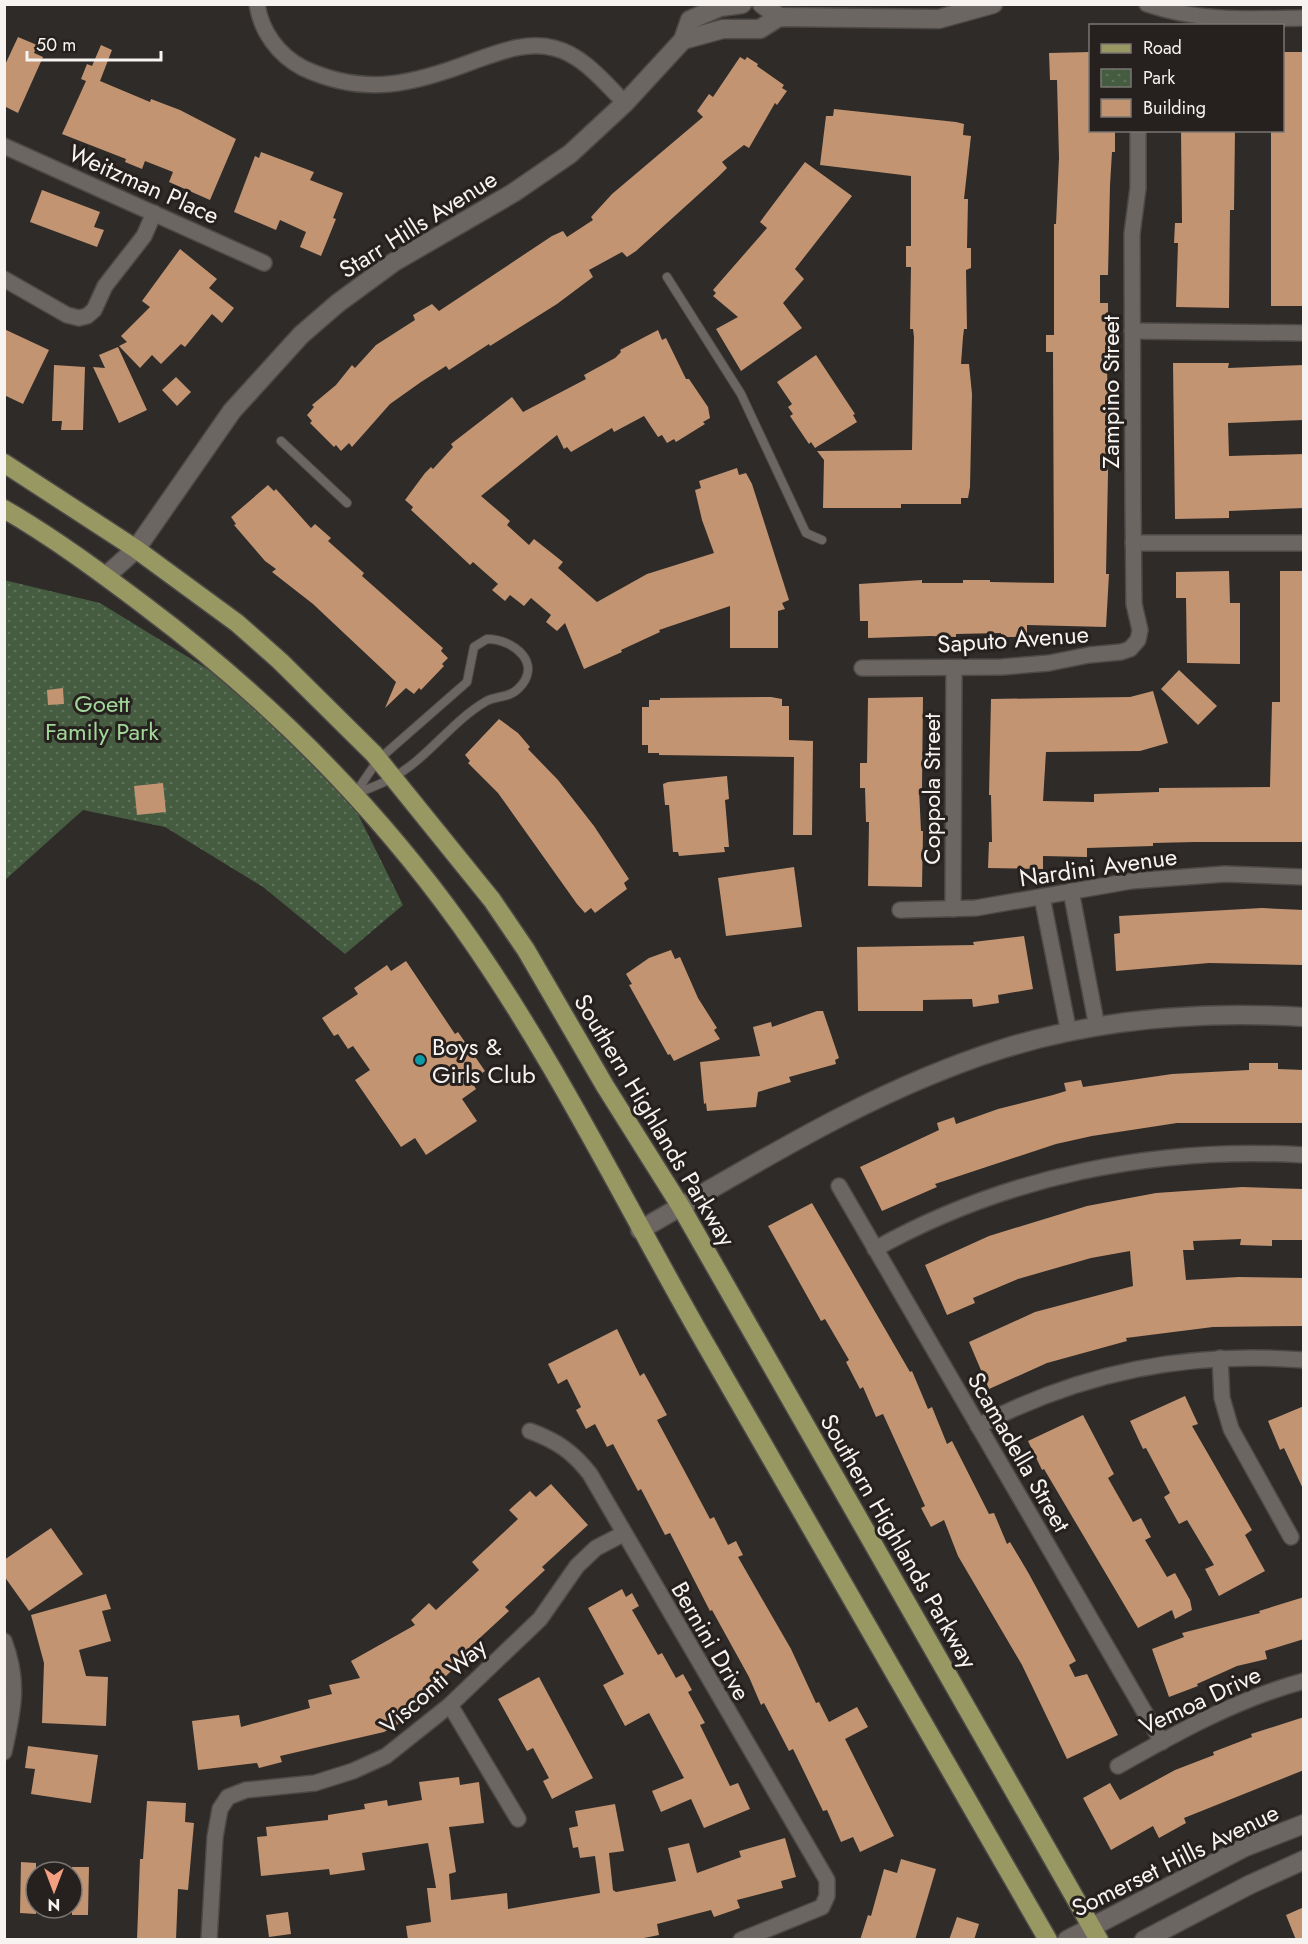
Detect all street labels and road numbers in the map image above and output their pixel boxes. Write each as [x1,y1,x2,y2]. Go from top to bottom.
street label: Weitzman Place [63,135,225,233]
street label: Starr Hills Avenue [332,161,504,287]
street label: Zampino Street [1093,315,1128,469]
street label: Saputo Avenue [936,616,1090,662]
street label: Coppola Street [914,713,949,865]
street label: Nardini Avenue [1017,839,1179,895]
street label: Southern Highlands Parkway [566,987,745,1253]
street label: Scamadella Street [959,1366,1079,1539]
street label: Southern Highlands Parkway [812,1407,987,1675]
street label: Bernini Drive [663,1575,759,1707]
street label: Visconti Way [372,1629,494,1742]
street label: Vemoa Drive [1134,1657,1266,1743]
street label: Somerset Hills Avenue [1065,1795,1285,1925]

